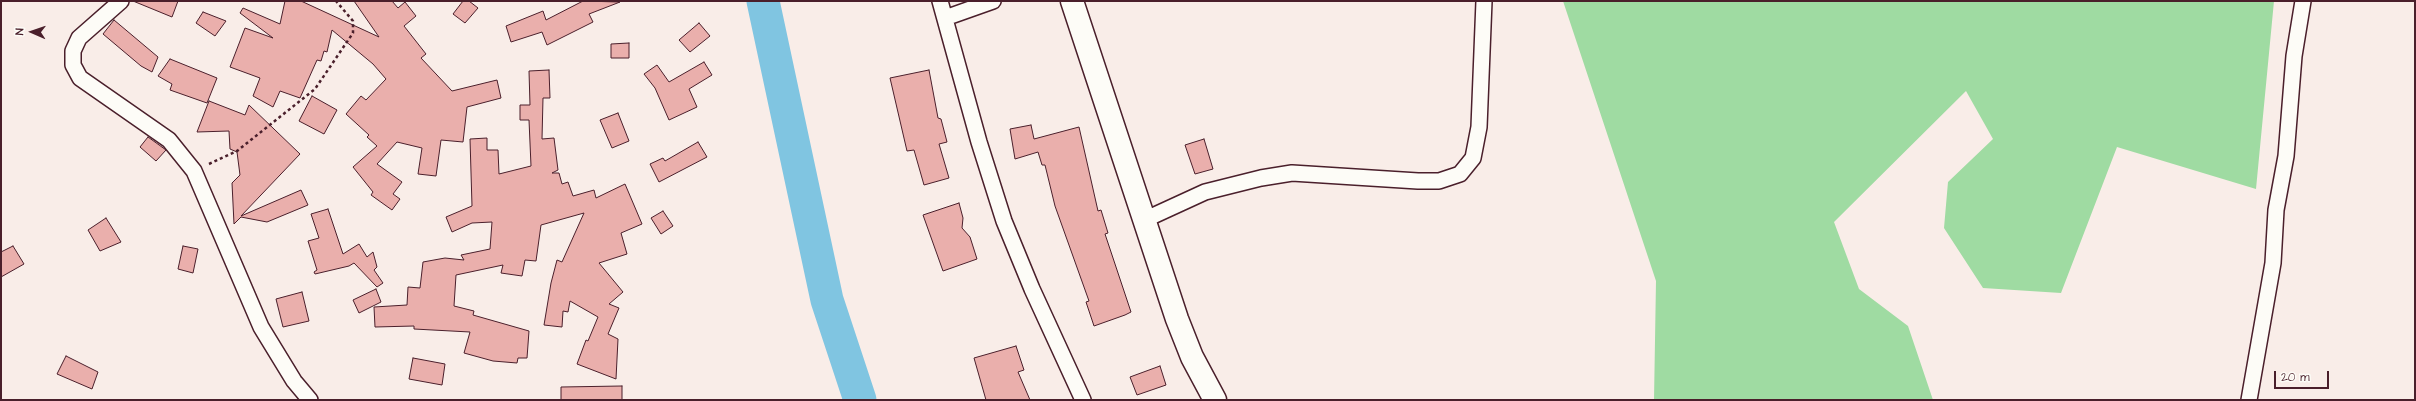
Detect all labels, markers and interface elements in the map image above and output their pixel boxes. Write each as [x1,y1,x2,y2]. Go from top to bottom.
north arrow [12,12,52,52]
text: N [12,28,27,35]
scale bar [2276,363,2331,389]
text: 20 m [2281,369,2310,386]

